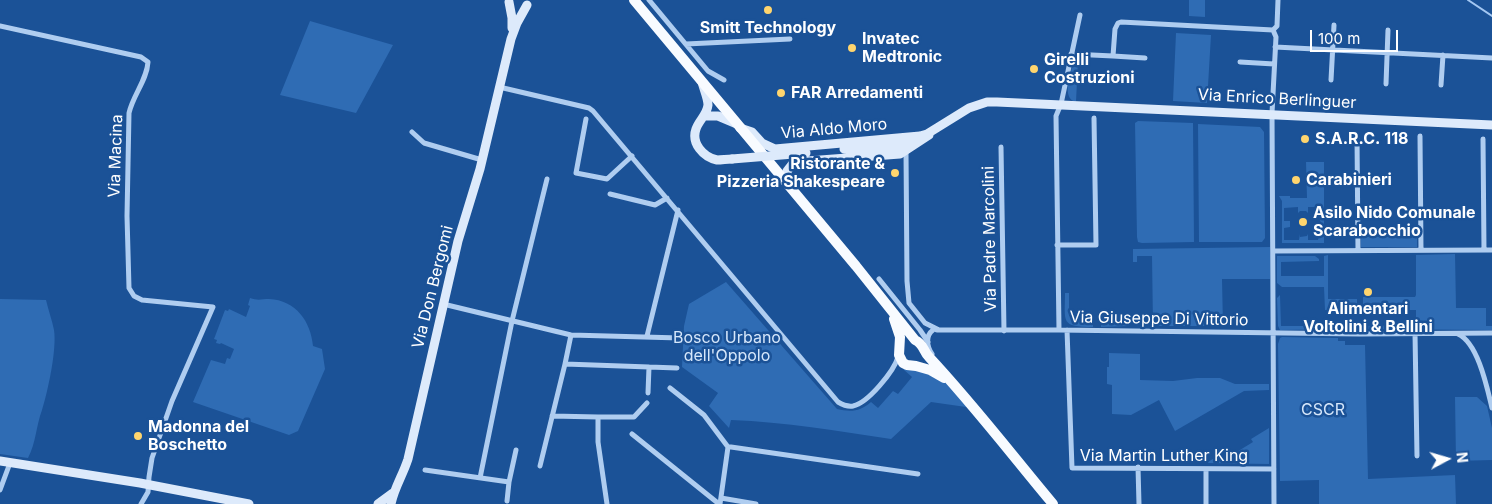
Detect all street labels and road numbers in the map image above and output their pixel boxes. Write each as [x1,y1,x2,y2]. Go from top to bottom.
street label: Via Enrico Berlinguer [1197,85,1357,113]
street label: Via Macina [105,114,127,198]
street label: Via Aldo Moro [780,115,888,143]
street label: Via Padre Marcolini [979,166,1001,312]
street label: Via Don Bergomi [408,223,458,351]
street label: Via Giuseppe Di Vittorio [1069,308,1249,330]
street label: Via Martin Luther King [1080,446,1248,466]

